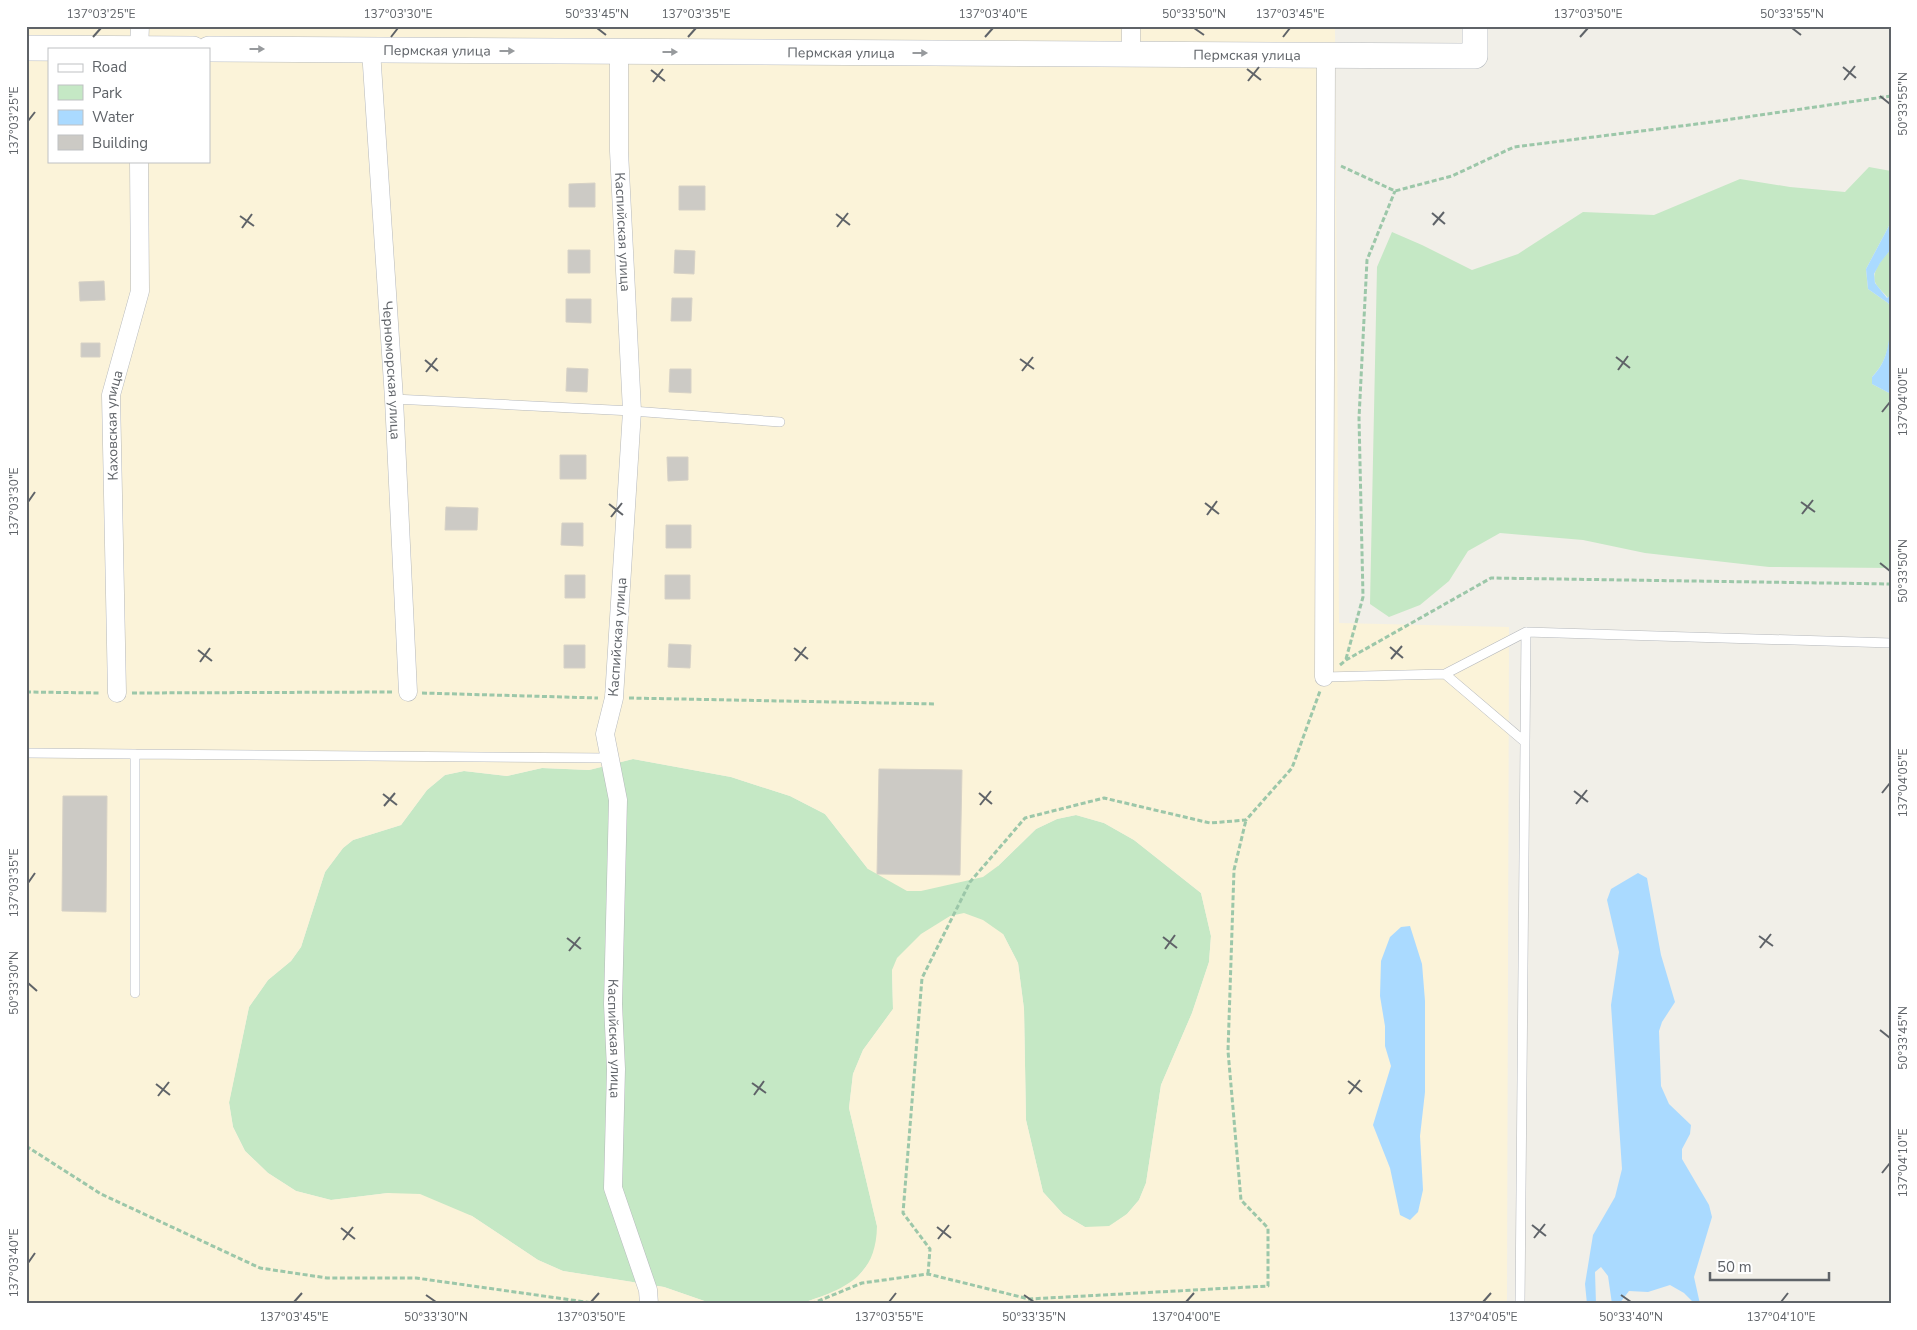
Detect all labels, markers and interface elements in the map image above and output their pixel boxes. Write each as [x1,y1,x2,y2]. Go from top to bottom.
text: 137°03'25"E [66,6,136,22]
text: 137°03'30"E [363,6,433,22]
text: 50°33'45"N [565,6,629,22]
text: 137°03'35"E [661,6,731,22]
text: 137°03'40"E [958,6,1028,22]
text: 50°33'50"N [1162,6,1226,22]
text: 137°03'45"E [1255,6,1325,22]
text: 137°03'50"E [1553,6,1623,22]
text: 50°33'55"N [1760,6,1824,22]
street label: Пермская улица [383,41,491,61]
street label: Пермская улица [787,43,895,63]
one-way arrow [250,45,266,53]
street label: Пермская улица [1193,45,1301,65]
one-way arrow [500,47,516,55]
legend [48,48,210,162]
one-way arrow [662,48,678,56]
one-way arrow [912,49,928,57]
text: Road [92,57,127,77]
text: 50°33'55"N [1895,72,1911,136]
text: Park [92,83,122,103]
text: 137°03'25"E [6,86,22,156]
text: Water [92,107,135,127]
text: Building [92,133,148,153]
street label: Каспийская улица [610,172,635,292]
street label: Черноморская улица [378,300,405,440]
text: 137°04'00"E [1895,367,1911,437]
street label: Каховская улица [102,368,128,481]
text: 137°03'30"E [6,467,22,537]
text: 50°33'50"N [1895,539,1911,603]
street label: Каспийская улица [604,577,631,697]
text: 137°04'05"E [1895,748,1911,818]
text: 137°03'35"E [6,848,22,918]
text: 50°33'30"N [6,951,22,1015]
street label: Каспийская улица [603,979,625,1099]
text: 50°33'45"N [1895,1006,1911,1070]
text: 137°04'10"E [1895,1128,1911,1198]
text: 137°03'40"E [6,1228,22,1298]
scale bar [1710,1250,1828,1282]
text: 50 m [1717,1257,1752,1277]
text: 137°03'45"E [259,1309,329,1325]
text: 50°33'30"N [404,1309,468,1325]
text: 137°03'50"E [556,1309,626,1325]
text: 137°03'55"E [854,1309,924,1325]
text: 50°33'35"N [1002,1309,1066,1325]
text: 137°04'00"E [1151,1309,1221,1325]
text: 137°04'05"E [1448,1309,1518,1325]
text: 50°33'40"N [1599,1309,1663,1325]
text: 137°04'10"E [1746,1309,1816,1325]

